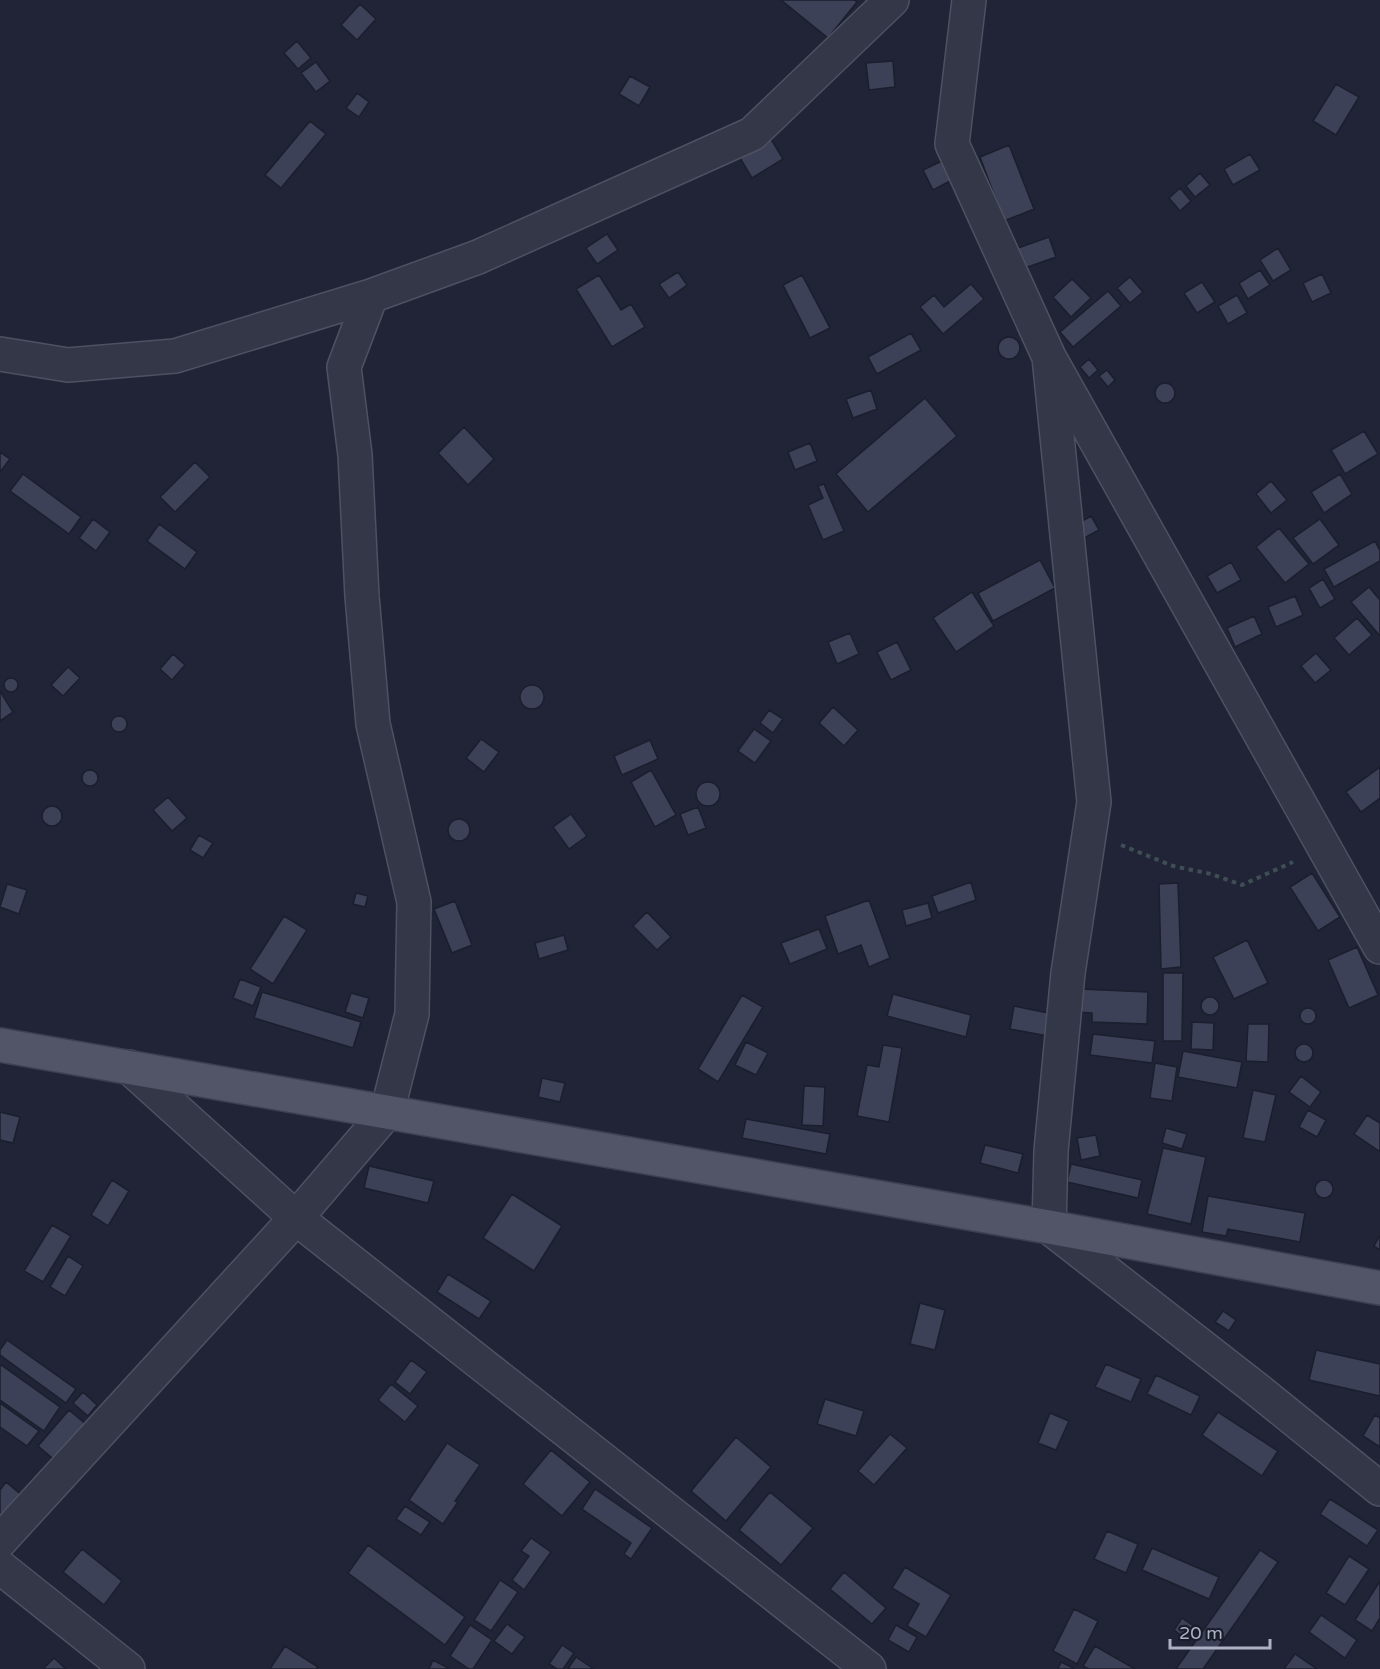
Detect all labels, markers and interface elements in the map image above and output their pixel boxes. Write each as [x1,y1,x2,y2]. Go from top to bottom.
scale bar [1170,1612,1270,1650]
text: 20 m [1179,1622,1223,1644]

